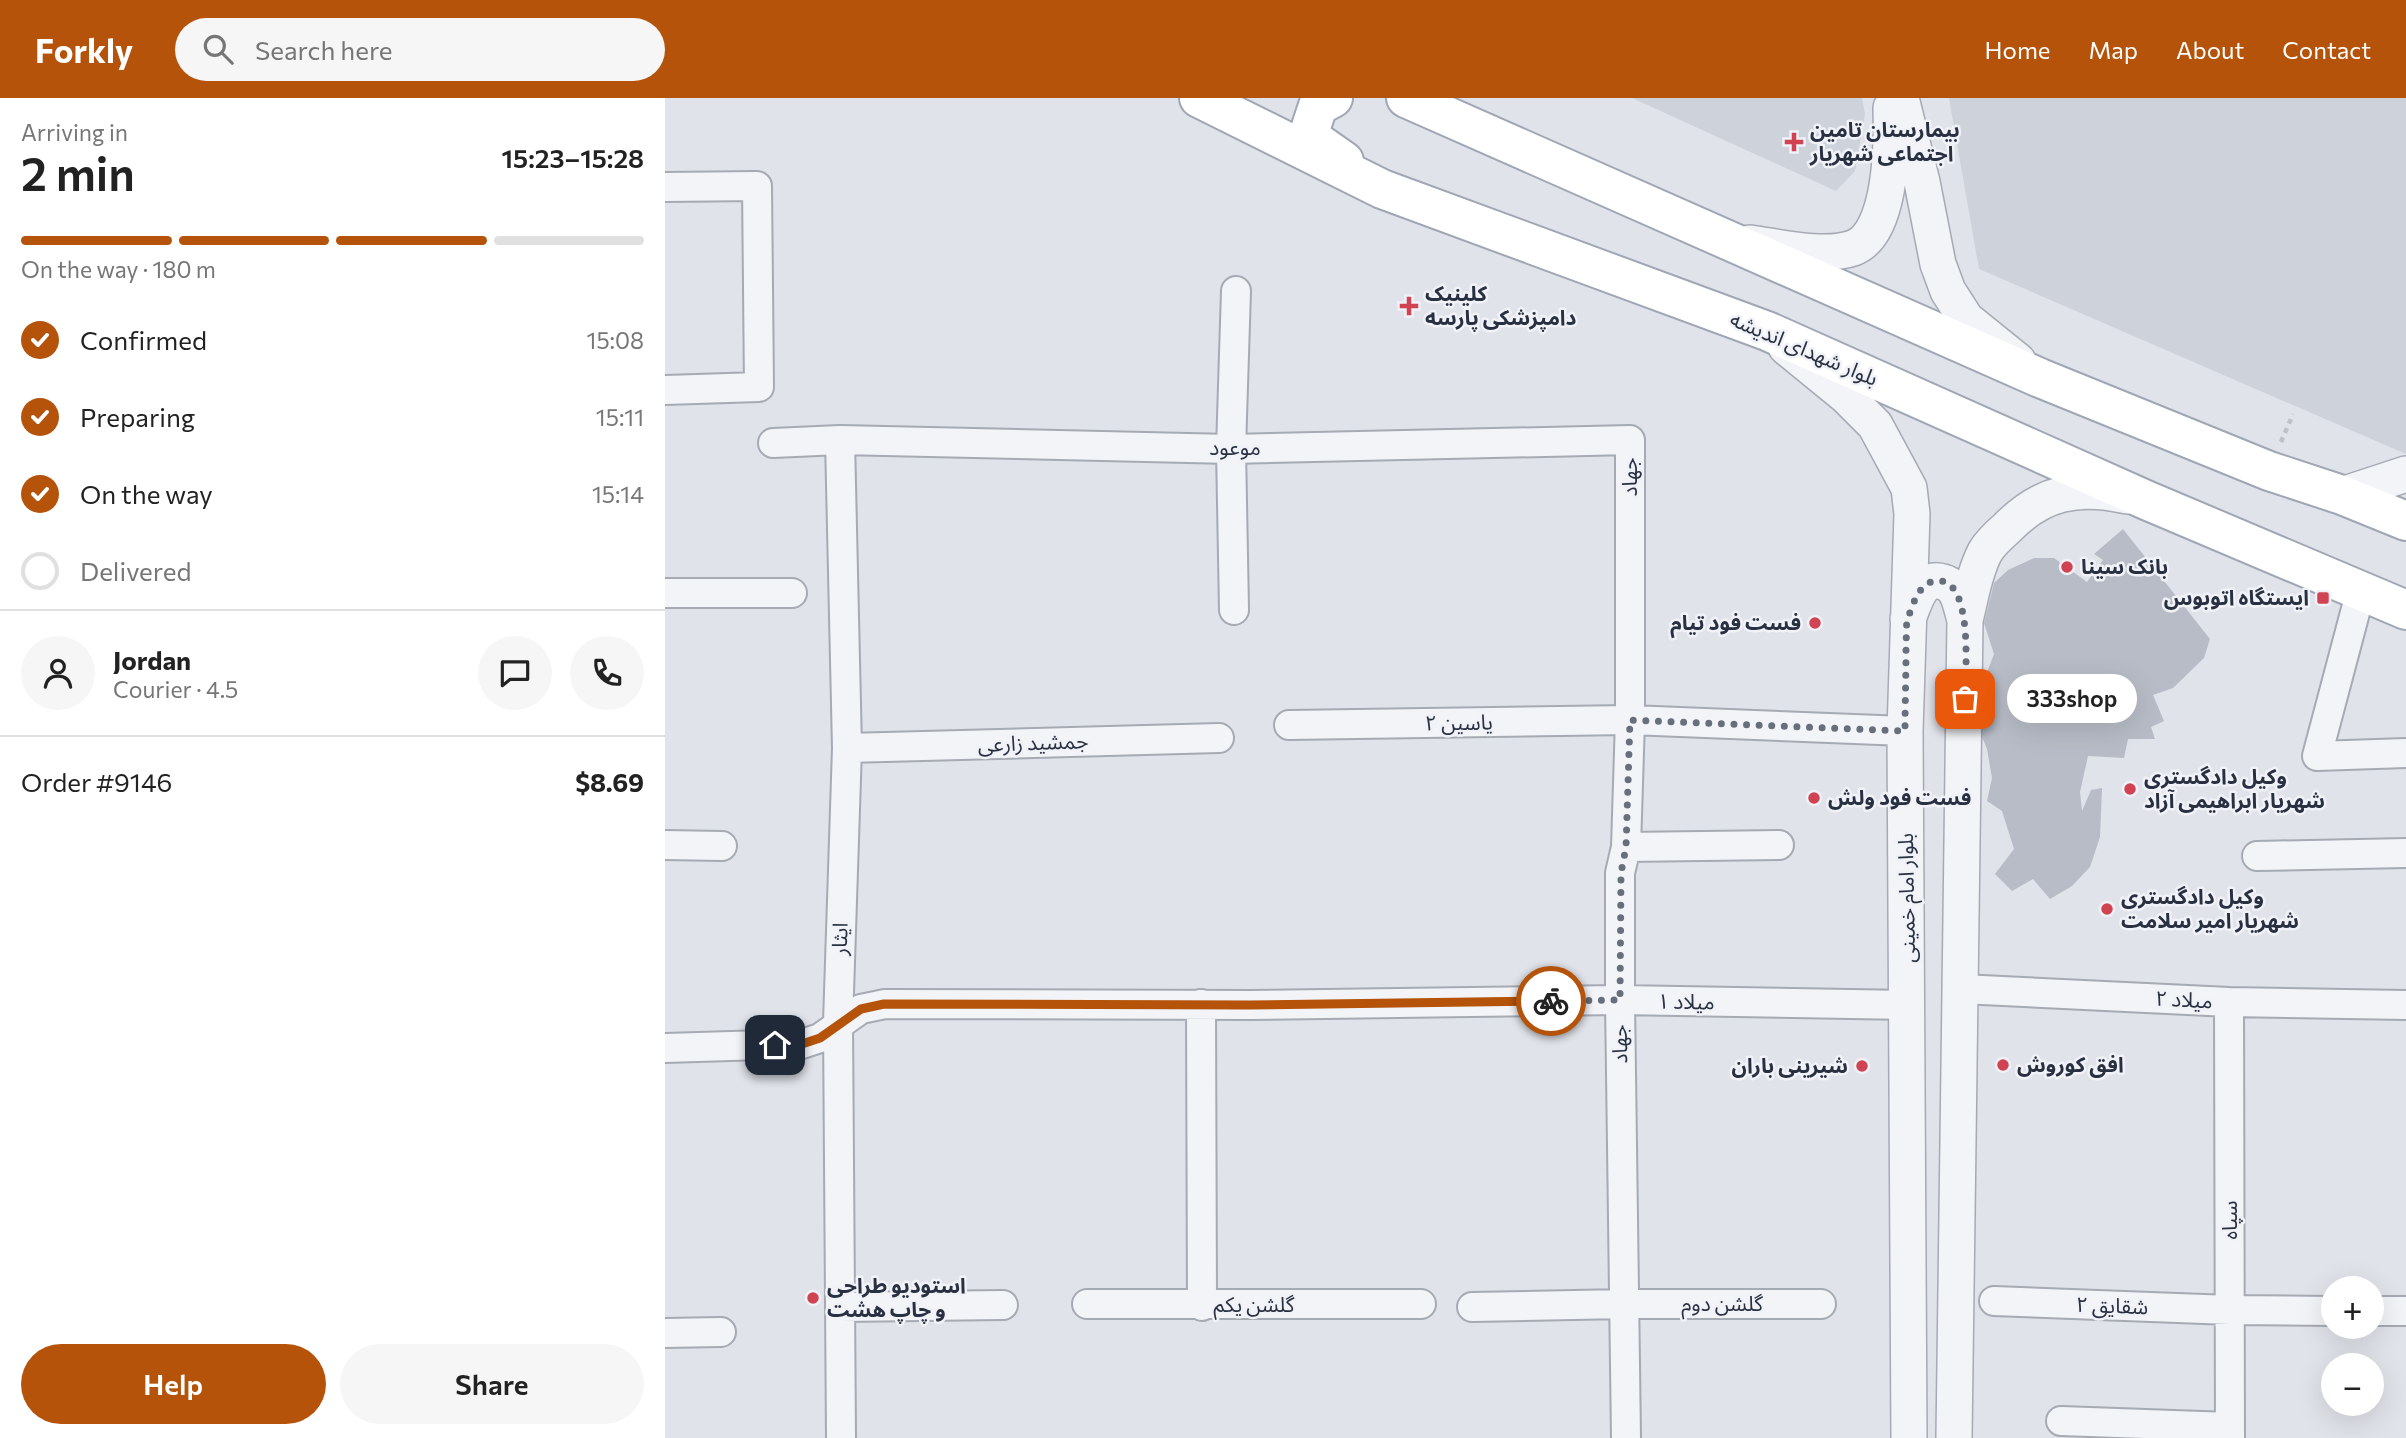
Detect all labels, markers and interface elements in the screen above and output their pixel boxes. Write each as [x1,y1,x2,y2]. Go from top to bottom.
search box [175,18,665,81]
text: Forkly [35,29,133,70]
icon: search [199,30,237,68]
text: Search here [255,34,393,65]
text: Home [1985,35,2051,64]
text: Map [2089,35,2138,64]
text: About [2176,35,2244,64]
text: Contact [2282,35,2371,64]
place label: بیمارستان تامین اجتماعی شهریار [1809,116,1960,166]
text: Arriving in [21,118,128,146]
marker: بیمارستان تامین اجتماعی شهریار [1784,132,1804,152]
text: 15:23–15:28 [502,142,644,173]
text: 2 min [21,144,135,200]
text: On the way · 180 m [21,255,216,283]
place label: کلینیک دامپزشکی پارسه [1425,280,1577,332]
marker: کلینیک دامپزشکی پارسه [1399,296,1419,316]
street label: بلوار شهدای اندیشه [1727,305,1882,391]
icon: check [21,321,59,359]
text: Confirmed [80,324,207,355]
text: 15:08 [587,326,644,354]
icon: check [21,398,59,436]
text: Preparing [80,401,195,432]
text: 15:11 [596,403,644,431]
street label: موعود [1209,434,1261,460]
street label: جهاد [1616,457,1642,497]
icon: check [21,475,59,513]
text: On the way [80,478,213,509]
text: 15:14 [592,480,644,508]
place label: بانک سینا [2081,553,2168,579]
text: Delivered [80,555,191,586]
marker: بانک سینا [2059,559,2075,575]
place label: ایستگاه اتوبوس [2164,584,2309,610]
marker: ایستگاه اتوبوس [2315,590,2331,606]
place label: فست فود تیام [1670,609,1801,639]
marker: فست فود تیام [1807,615,1823,631]
button: person [21,636,95,710]
button: chat [478,636,552,710]
button: phone [570,636,644,710]
text: Jordan [113,644,191,675]
pin [1935,669,1995,729]
callout: 333shop [2007,674,2137,724]
text: Courier · 4.5 [113,675,238,703]
icon: bag [1946,680,1984,718]
text: 333shop [2027,684,2117,712]
street label: یاسین ۲ [1425,708,1493,736]
street label: جمشید زارعی [977,727,1089,757]
place label: وکیل دادگستری شهریار ابراهیمی آزاد [2144,763,2325,813]
text: Order #9146 [21,766,172,797]
text: $8.69 [575,766,644,797]
marker: وکیل دادگستری شهریار ابراهیمی آزاد [2122,781,2138,797]
place label: فست فود ولش [1828,784,1971,810]
marker: فست فود ولش [1806,790,1822,806]
street label: بلوار امام خمینی [1892,833,1924,963]
place label: وکیل دادگستری شهریار امیر سلامت [2121,883,2299,933]
marker: وکیل دادگستری شهریار امیر سلامت [2099,901,2115,917]
street label: ایثار [825,922,853,957]
courier [1516,966,1586,1036]
icon: bike [1532,982,1570,1020]
street label: میلاد ۲ [2155,985,2213,1013]
street label: میلاد ۱ [1657,988,1715,1014]
pin [745,1015,805,1075]
street label: جهاد [1606,1024,1632,1064]
icon: home [756,1026,794,1064]
place label: افق کوروش [2017,1051,2124,1078]
place label: شیرینی باران [1732,1052,1848,1078]
marker: افق کوروش [1995,1057,2011,1073]
marker: شیرینی باران [1854,1058,1870,1074]
street label: سپاه [2216,1201,2243,1239]
place label: استودیو طراحی و چاپ هشت [827,1272,966,1324]
map controls [2321,1276,2384,1416]
button: + [2321,1276,2384,1339]
marker: استودیو طراحی و چاپ هشت [805,1290,821,1306]
street label: گلشن دوم [1681,1290,1763,1320]
street label: گلشن یکم [1214,1291,1295,1320]
street label: شقایق ۲ [2075,1291,2149,1320]
button: Help [21,1344,326,1424]
button: Share [340,1344,644,1424]
button: − [2321,1353,2384,1416]

